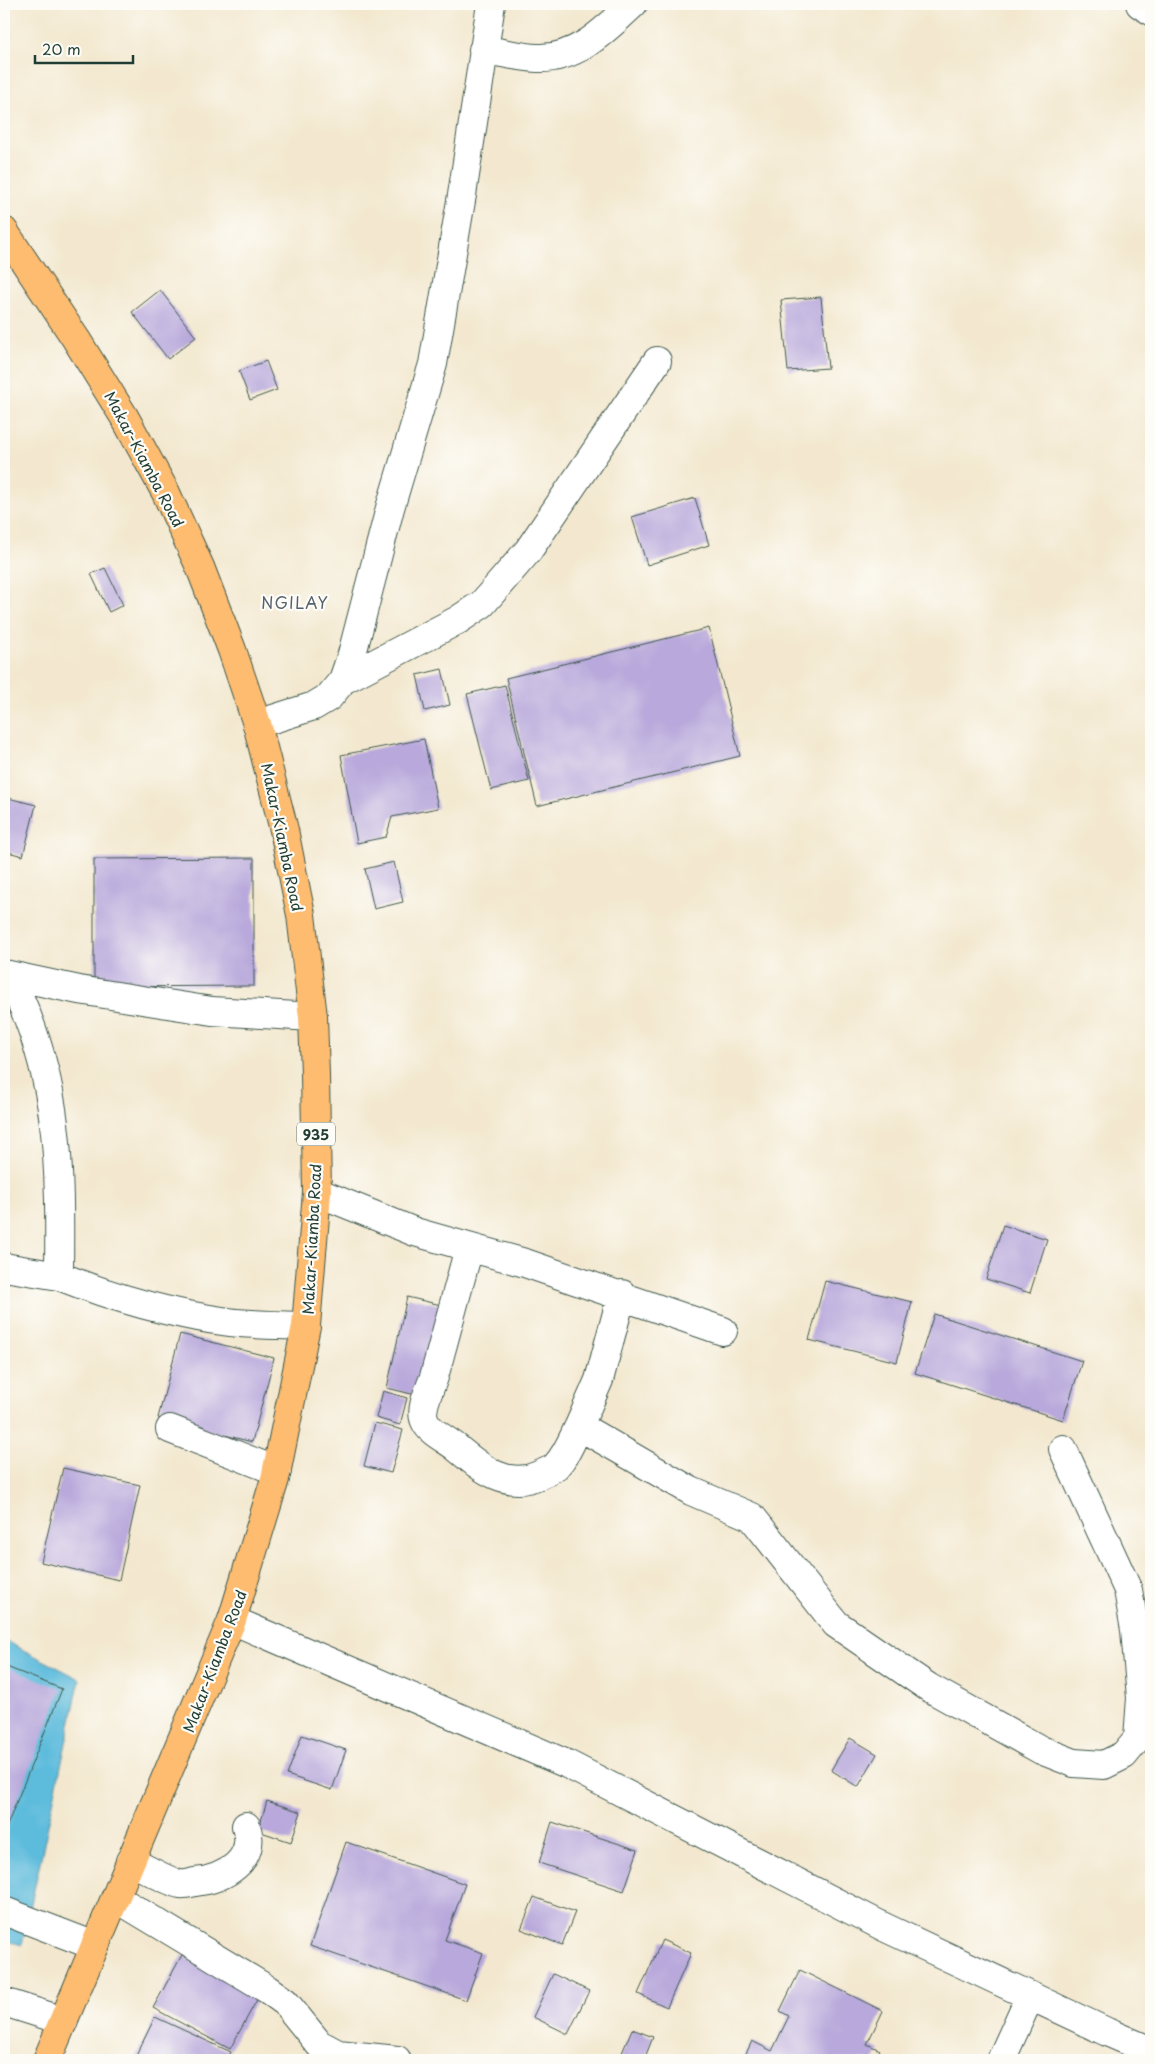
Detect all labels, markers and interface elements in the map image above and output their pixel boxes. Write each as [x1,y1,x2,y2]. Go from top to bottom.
scale bar [35,32,132,64]
text: 20 m [42,37,81,60]
street label: Makar-Kiamba Road [99,387,191,531]
district label: NGILAY [261,590,329,614]
street label: Makar-Kiamba Road [256,761,310,913]
road number: 935 [297,1122,335,1146]
street label: Makar-Kiamba Road [296,1163,326,1315]
street label: Makar-Kiamba Road [176,1586,252,1736]

